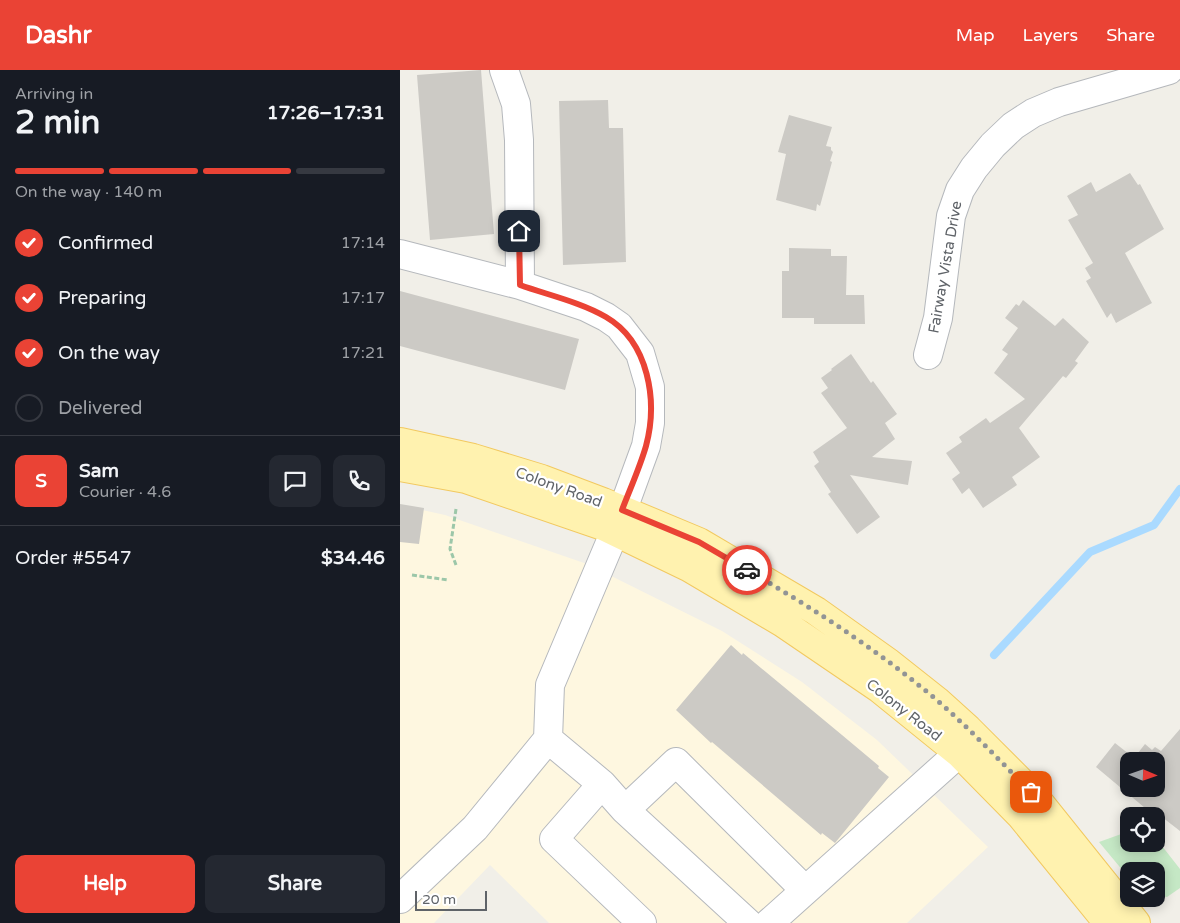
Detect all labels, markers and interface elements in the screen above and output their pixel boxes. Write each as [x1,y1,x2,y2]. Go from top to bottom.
text: Dashr [25,21,92,50]
text: Map [956,24,995,46]
text: Layers [1023,24,1078,46]
text: Share [1106,24,1155,46]
text: Arriving in [15,84,93,104]
text: 17:26–17:31 [267,102,385,124]
text: 2 min [15,104,100,142]
text: On the way · 140 m [15,182,162,202]
street label: Fairway Vista Drive [924,199,966,335]
pin [498,210,540,252]
icon: home [505,217,533,245]
icon: check [15,229,43,257]
text: Confirmed [58,232,153,254]
text: 17:14 [341,233,385,253]
icon: check [15,284,43,312]
text: Preparing [58,287,147,309]
text: 17:17 [341,288,385,308]
icon: check [15,339,43,367]
text: On the way [58,342,160,364]
text: 17:21 [341,343,385,363]
text: Delivered [58,397,143,419]
button: chat [269,455,321,507]
button: phone [333,455,385,507]
text: Sam [79,460,119,482]
street label: Colony Road [513,463,605,511]
text: S [35,470,47,492]
text: Courier · 4.6 [79,482,171,502]
courier [722,545,772,595]
text: Order #5547 [15,547,132,569]
text: $34.46 [321,547,385,569]
icon: car [733,556,761,584]
street label: Colony Road [863,675,945,745]
north arrow [1120,752,1165,798]
map controls [1120,752,1165,907]
pin [1010,771,1052,813]
icon: bag [1017,778,1045,806]
button: locate [1120,807,1165,852]
button: Help [15,855,195,913]
button: Share [205,855,385,913]
button: layers [1120,862,1165,907]
scale bar [415,888,488,911]
text: 20 m [422,891,456,908]

